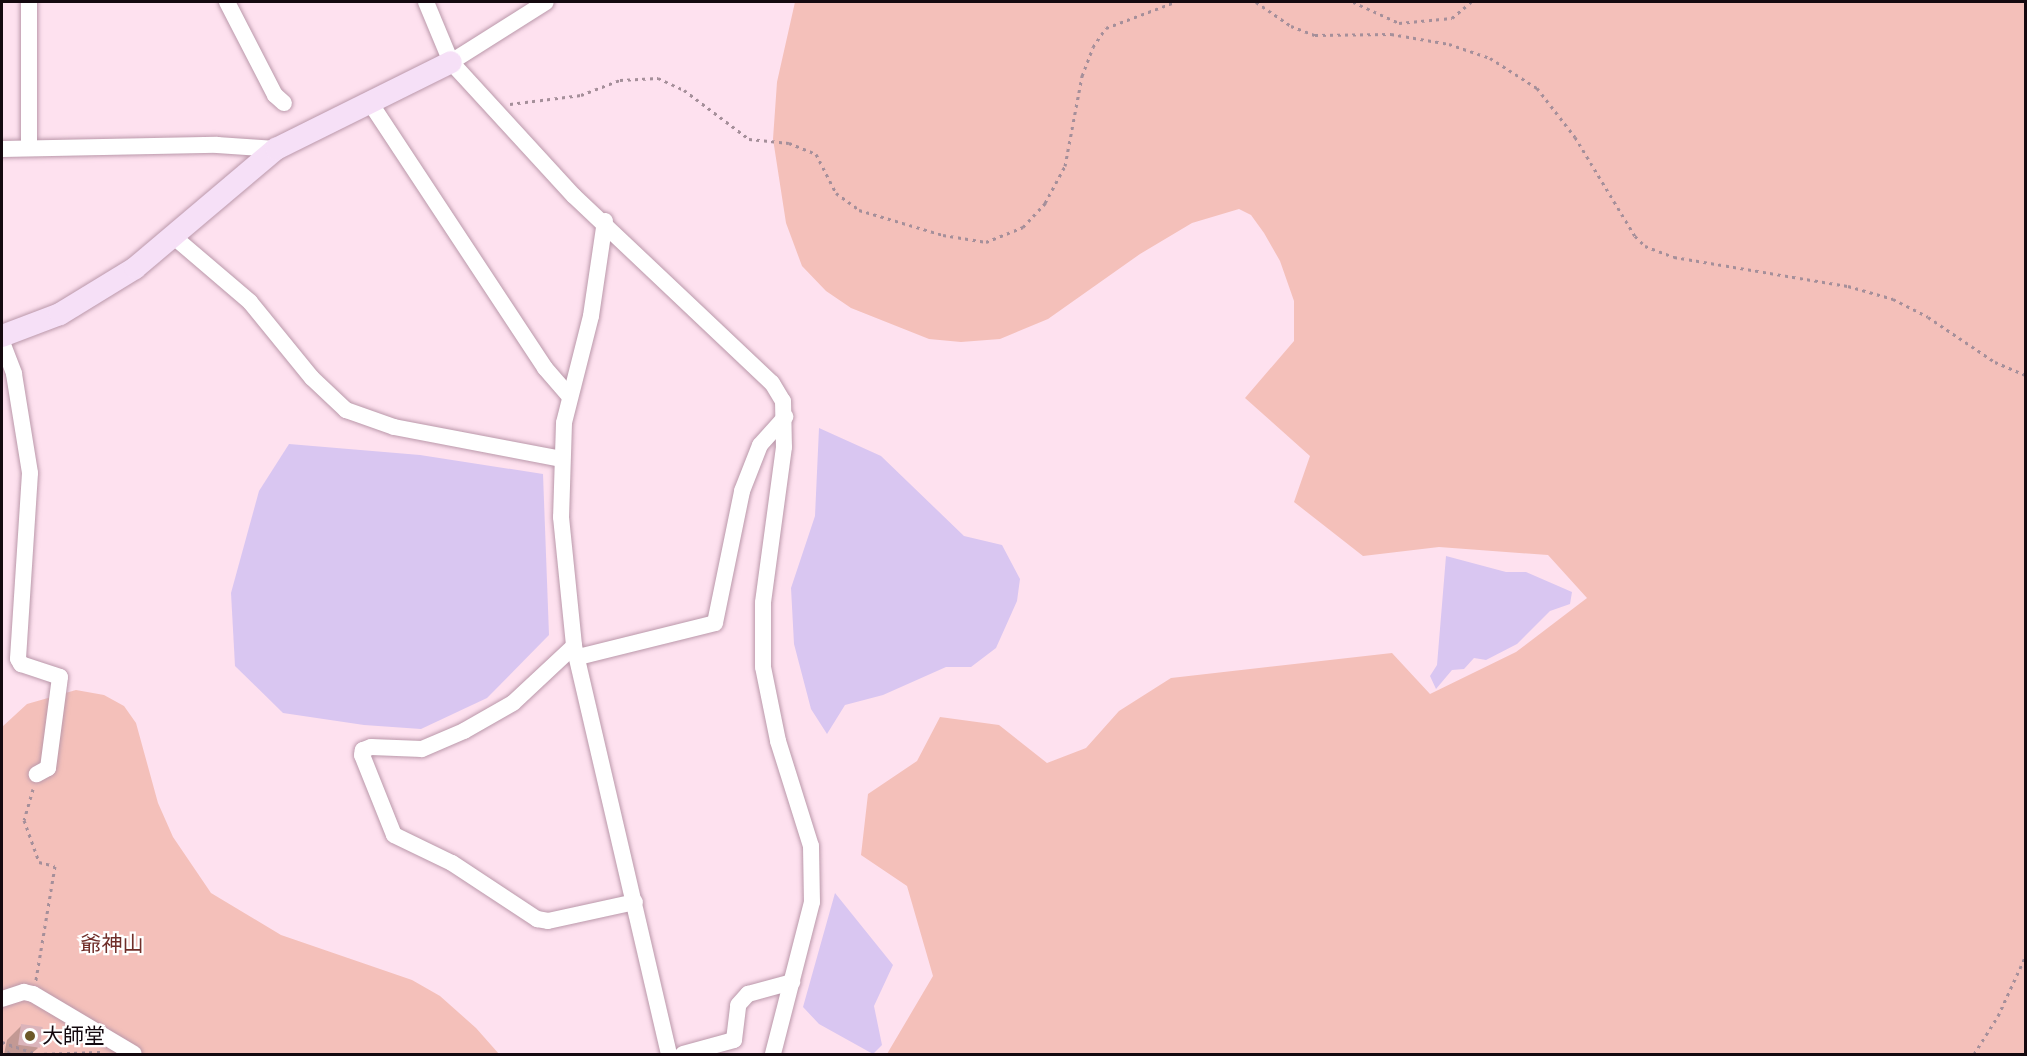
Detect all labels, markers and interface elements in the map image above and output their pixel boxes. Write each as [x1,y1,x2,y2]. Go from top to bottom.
park label: 爺神山 [81,931,143,957]
place label: 大師堂 [42,1023,105,1049]
marker: 大師堂 [23,1029,37,1043]

